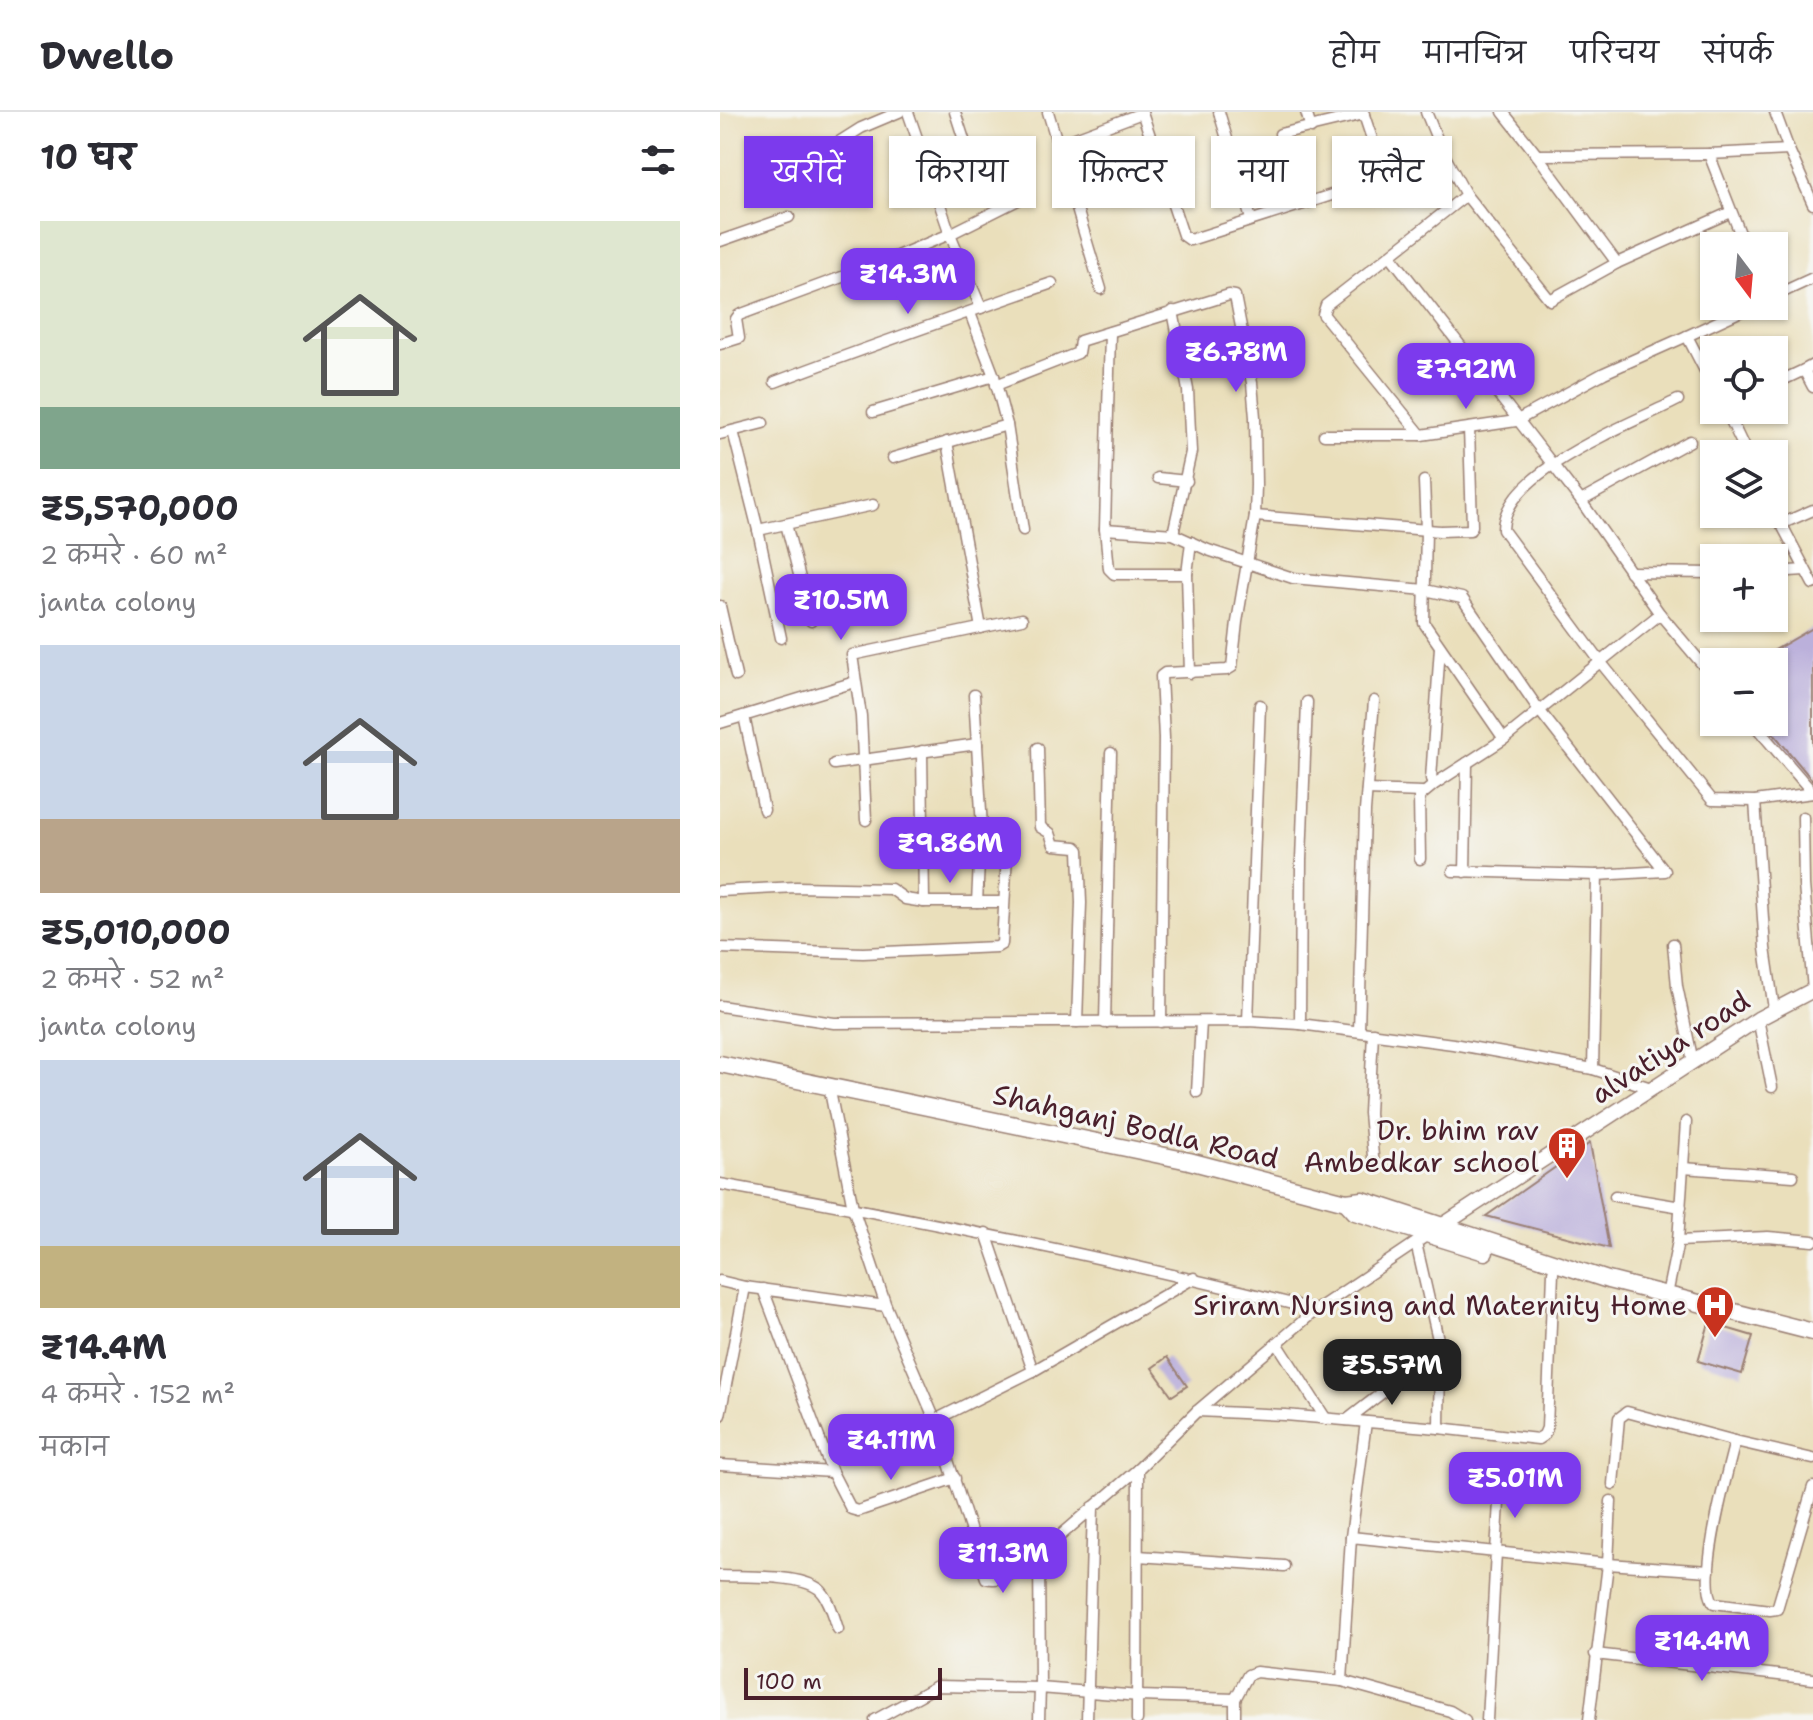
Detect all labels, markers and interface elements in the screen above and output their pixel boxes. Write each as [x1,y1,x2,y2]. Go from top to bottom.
text: Dwello [40,30,174,81]
text: होम [1330,34,1379,72]
text: मानचित्र [1423,34,1526,72]
text: परिचय [1570,34,1659,72]
text: संपर्क [1703,34,1773,72]
text: 10 घर [40,134,135,180]
chip: खरीदें [744,136,873,208]
chip: किराया [889,136,1036,208]
chip: फ़िल्टर [1052,136,1195,208]
chip: नया [1211,136,1316,208]
chip: फ़्लैट [1332,136,1452,208]
icon: filters [636,138,680,182]
north arrow [1700,232,1788,320]
map controls [1700,232,1788,736]
pin: ₹14.3M [843,248,973,316]
text: ₹14.3M [859,256,957,291]
icon: home [288,273,432,417]
pin: ₹6.78M [1171,326,1301,394]
text: ₹6.78M [1184,334,1288,369]
button: locate [1700,336,1788,424]
pin: ₹7.92M [1401,343,1531,411]
text: ₹7.92M [1416,351,1516,386]
button: layers [1700,440,1788,528]
text: ₹5,570,000 [40,485,239,531]
text: 2 कमरे · 60 m² [40,537,228,572]
button: + [1700,544,1788,632]
pin: ₹10.5M [776,574,906,642]
text: ₹10.5M [793,582,889,617]
text: janta colony [40,584,196,619]
button: − [1700,648,1788,736]
icon: home [288,697,432,841]
pin: ₹9.86M [885,817,1015,885]
text: ₹9.86M [897,825,1003,860]
text: ₹5,010,000 [40,909,231,955]
text: 2 कमरे · 52 m² [40,961,225,996]
street label: alvatiya road [1583,981,1757,1113]
text: janta colony [40,1008,196,1043]
street label: Shahganj Bodla Road [990,1075,1282,1177]
place label: Dr. bhim rav Ambedkar school [1304,1111,1540,1181]
icon: home [288,1112,432,1256]
building icon: Dr. bhim rav Ambedkar school [1546,1125,1588,1180]
hospital icon: Sriram Nursing and Maternity Home [1694,1284,1736,1339]
place label: Sriram Nursing and Maternity Home [1193,1286,1687,1324]
text: ₹14.4M [40,1324,167,1370]
pin: ₹5.57M [1327,1339,1457,1407]
text: ₹5.57M [1341,1347,1443,1382]
text: 4 कमरे · 152 m² [40,1376,235,1411]
pin: ₹4.11M [826,1414,956,1482]
text: ₹4.11M [846,1422,936,1457]
text: मकान [40,1429,109,1464]
pin: ₹5.01M [1450,1452,1580,1520]
text: ₹5.01M [1467,1460,1563,1495]
pin: ₹11.3M [938,1527,1068,1595]
text: ₹11.3M [957,1535,1049,1570]
pin: ₹14.4M [1637,1615,1767,1683]
text: ₹14.4M [1653,1623,1751,1658]
scale bar [744,1664,942,1700]
text: 100 m [756,1667,822,1696]

